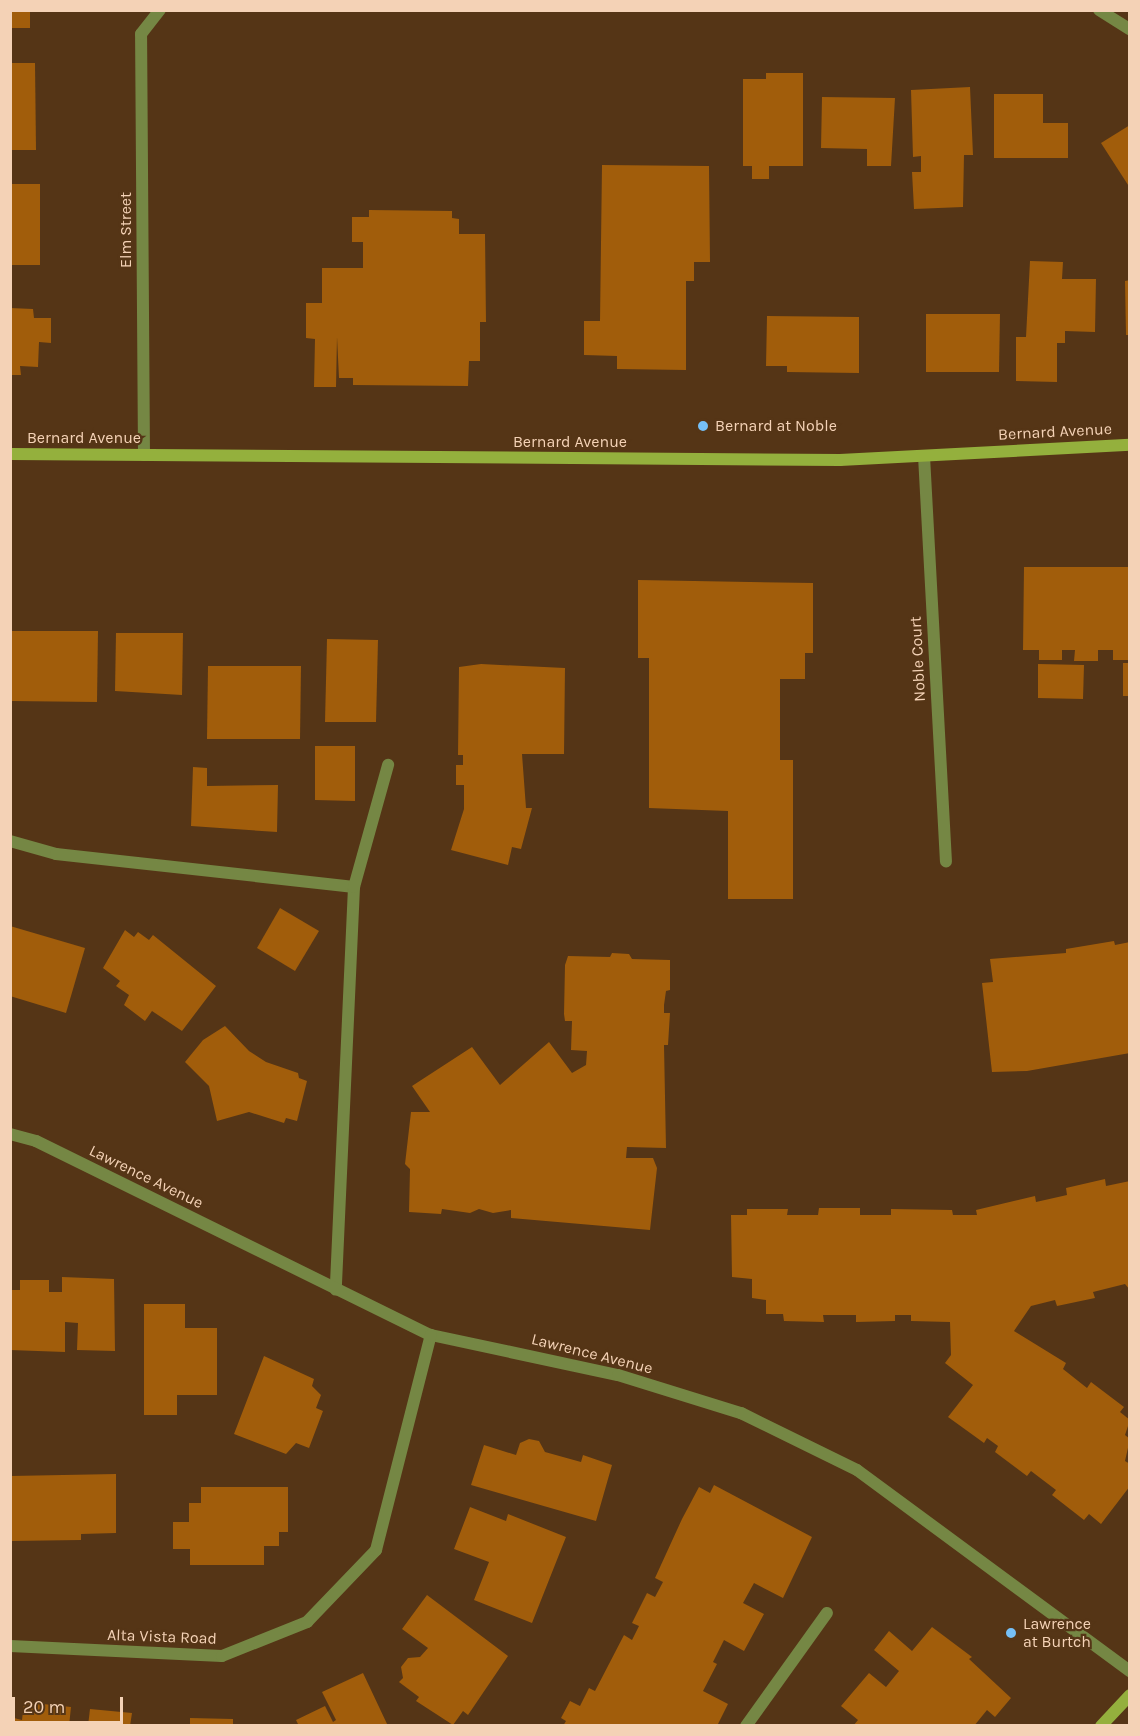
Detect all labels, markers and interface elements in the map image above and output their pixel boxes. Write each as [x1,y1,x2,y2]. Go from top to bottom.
street label: Elm Street [116,192,136,268]
place label: Bernard at Noble [715,416,837,436]
marker: Bernard at Noble [696,419,710,433]
street label: Bernard Avenue [998,419,1112,445]
street label: Bernard Avenue [27,428,141,448]
street label: Bernard Avenue [513,432,627,452]
street label: Noble Court [906,616,930,702]
street label: Lawrence Avenue [86,1141,206,1213]
street label: Lawrence Avenue [529,1330,655,1378]
place label: Lawrence at Burtch [1023,1614,1091,1652]
street label: Alta Vista Road [107,1625,217,1649]
marker: Lawrence at Burtch [1004,1626,1018,1640]
scale bar [15,1685,126,1723]
text: 20 m [23,1696,65,1718]

